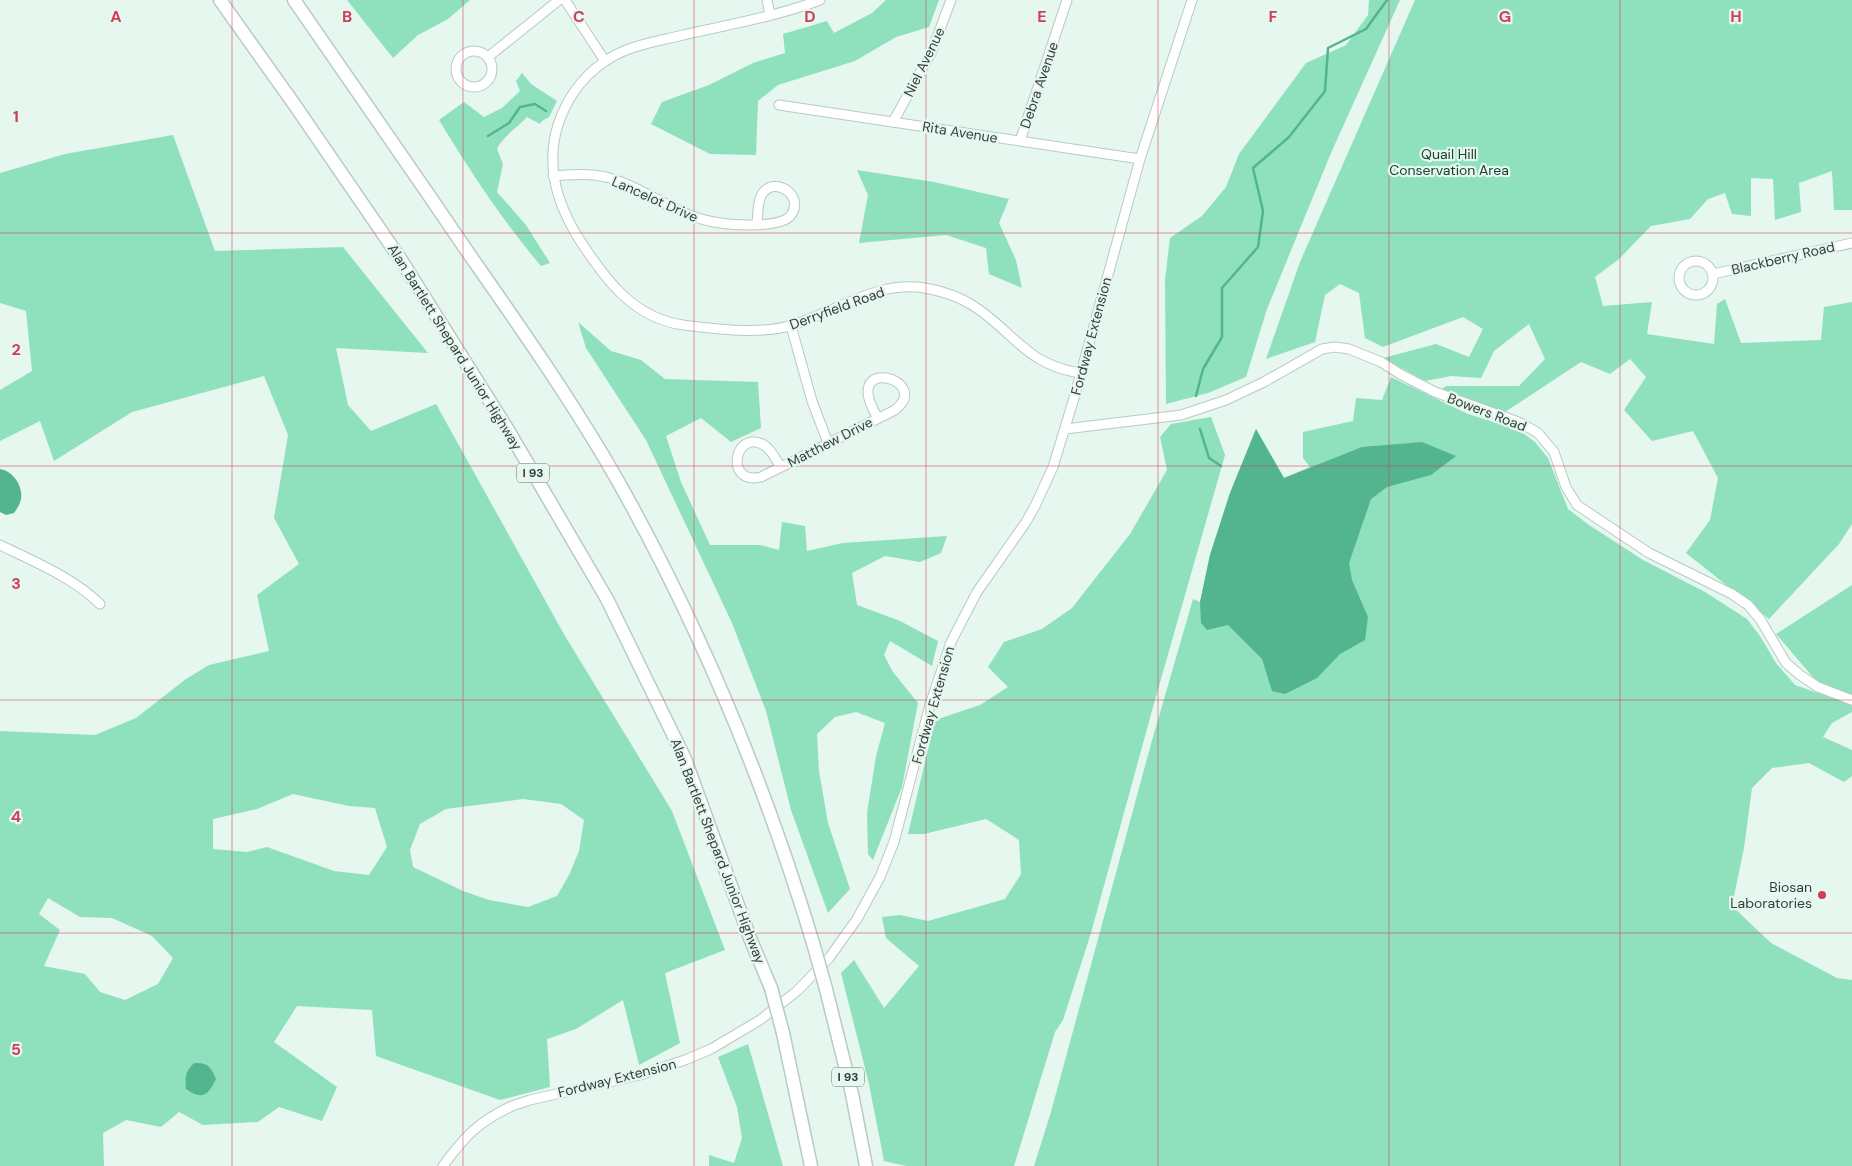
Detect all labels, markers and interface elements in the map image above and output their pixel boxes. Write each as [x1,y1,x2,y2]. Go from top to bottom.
text: A [110,6,122,27]
text: B [342,6,352,27]
text: C [573,6,585,27]
text: D [804,6,816,27]
text: E [1037,6,1047,27]
text: F [1269,6,1278,27]
text: G [1499,6,1511,27]
text: H [1730,6,1742,27]
street label: Niel Avenue [899,24,949,100]
street label: Debra Avenue [1016,39,1062,131]
text: 1 [13,106,19,127]
street label: Rita Avenue [921,117,999,147]
park label: Quail Hill Conservation Area [1389,145,1509,179]
street label: Lancelot Drive [609,172,701,226]
street label: Blackberry Road [1730,237,1836,279]
street label: Alan Bartlett Shepard Junior Highway [384,240,526,454]
street label: Fordway Extension [1067,275,1115,397]
street label: Derryfield Road [787,282,887,334]
text: 2 [11,339,21,360]
street label: Bowers Road [1445,389,1529,435]
street label: Matthew Drive [784,413,876,471]
road number: I 93 [517,463,549,482]
text: 3 [11,573,21,594]
street label: Fordway Extension [908,644,958,766]
street label: Alan Bartlett Shepard Junior Highway [667,736,769,966]
text: 4 [11,806,21,827]
place label: Biosan Laboratories [1730,878,1812,912]
marker: Biosan Laboratories [1816,889,1828,901]
text: 5 [11,1039,21,1060]
street label: Fordway Extension [556,1055,678,1101]
road number: I 93 [832,1068,864,1086]

